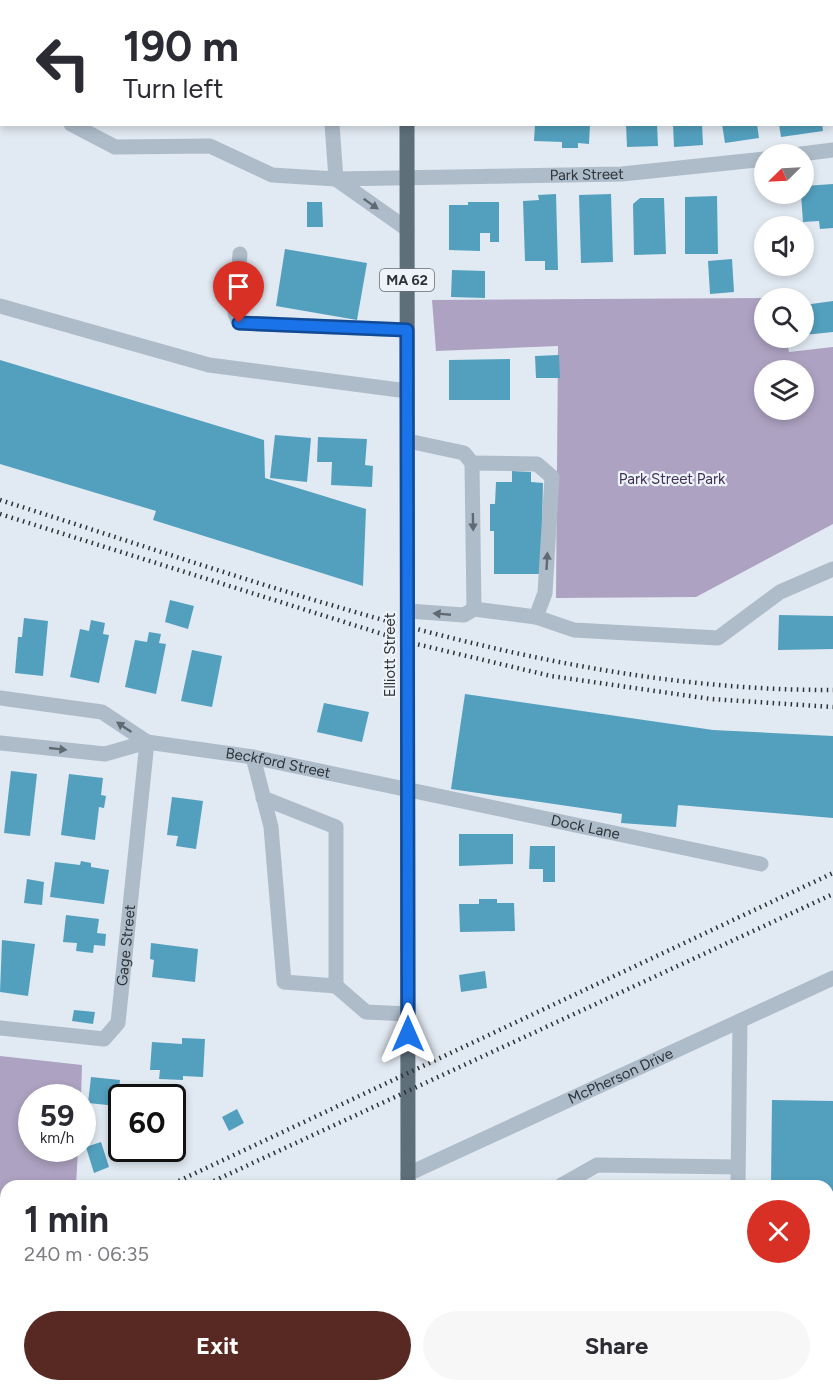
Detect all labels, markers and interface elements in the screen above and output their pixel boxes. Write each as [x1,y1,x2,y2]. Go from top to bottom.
text: 190 m [123,21,239,72]
icon: left [24,24,102,102]
text: Turn left [123,72,223,105]
north arrow [754,144,814,204]
map controls [754,144,814,420]
street label: Park Street [549,165,624,184]
one-way arrow [363,198,379,210]
button: sound [754,216,814,276]
pin [213,261,264,323]
road number: MA 62 [380,269,434,291]
icon: arrive [222,270,255,303]
button: search [754,288,814,348]
button: layers [754,360,814,420]
park label: Park Street Park [619,470,726,488]
one-way arrow [468,512,478,531]
one-way arrow [542,551,552,570]
one-way arrow [432,609,451,619]
street label: Elliott Street [381,612,399,697]
one-way arrow [117,721,133,733]
one-way arrow [49,744,68,754]
street label: Beckford Street [224,744,332,782]
street label: Dock Lane [549,811,622,843]
street label: Gage Street [113,903,139,987]
position arrow [376,1002,440,1066]
street label: McPherson Drive [565,1044,676,1108]
speed limit sign: 60 [108,1084,186,1162]
text: 59 [40,1097,74,1134]
text: km/h [40,1129,74,1147]
text: 1 min [24,1198,109,1241]
button: close [747,1200,810,1263]
text: 240 m · 06:35 [24,1242,149,1266]
button: Exit [24,1311,411,1380]
button: Share [423,1311,810,1380]

